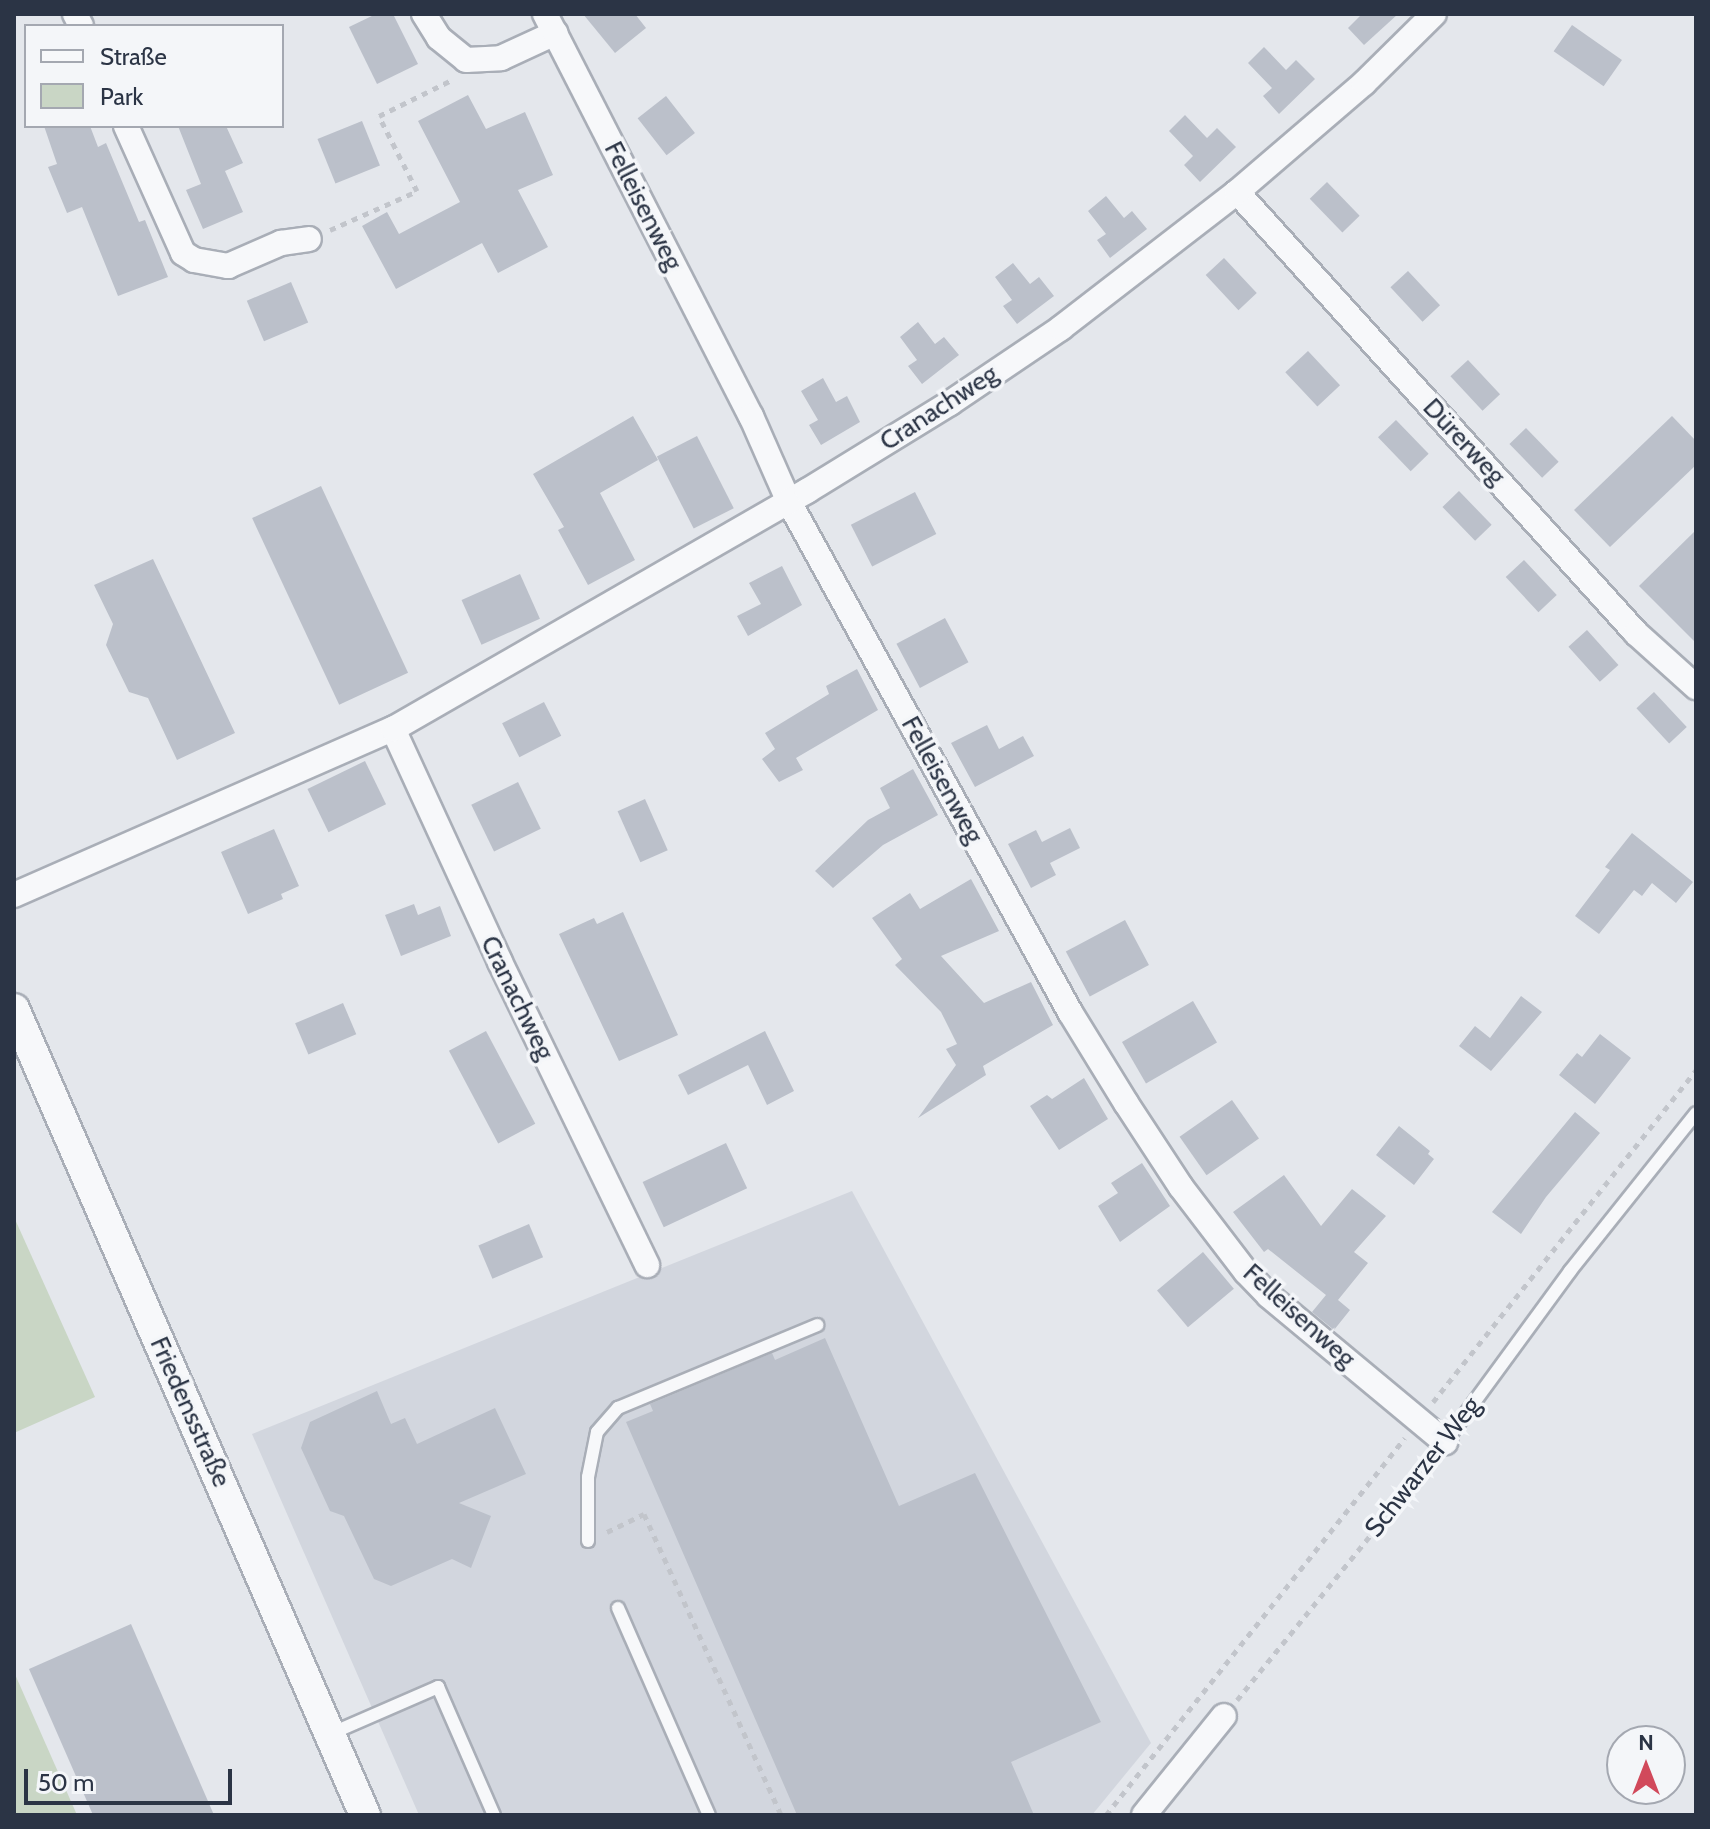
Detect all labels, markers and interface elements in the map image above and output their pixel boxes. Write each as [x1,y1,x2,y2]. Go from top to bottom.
legend [24,24,284,128]
text: Straße [100,42,167,71]
text: Park [100,82,143,111]
street label: Felleisenweg [597,136,689,276]
street label: Cranachweg [874,358,1004,458]
street label: Dürerweg [1416,392,1512,492]
street label: Felleisenweg [894,711,990,849]
street label: Cranachweg [474,931,560,1065]
street label: Felleisenweg [1236,1258,1362,1374]
street label: Friedensstraße [143,1332,237,1492]
street label: Schwarzer Weg [1359,1391,1487,1543]
north arrow [1606,1725,1686,1805]
text: N [1638,1729,1654,1756]
scale bar [28,1753,236,1803]
text: 50 m [38,1768,94,1797]

